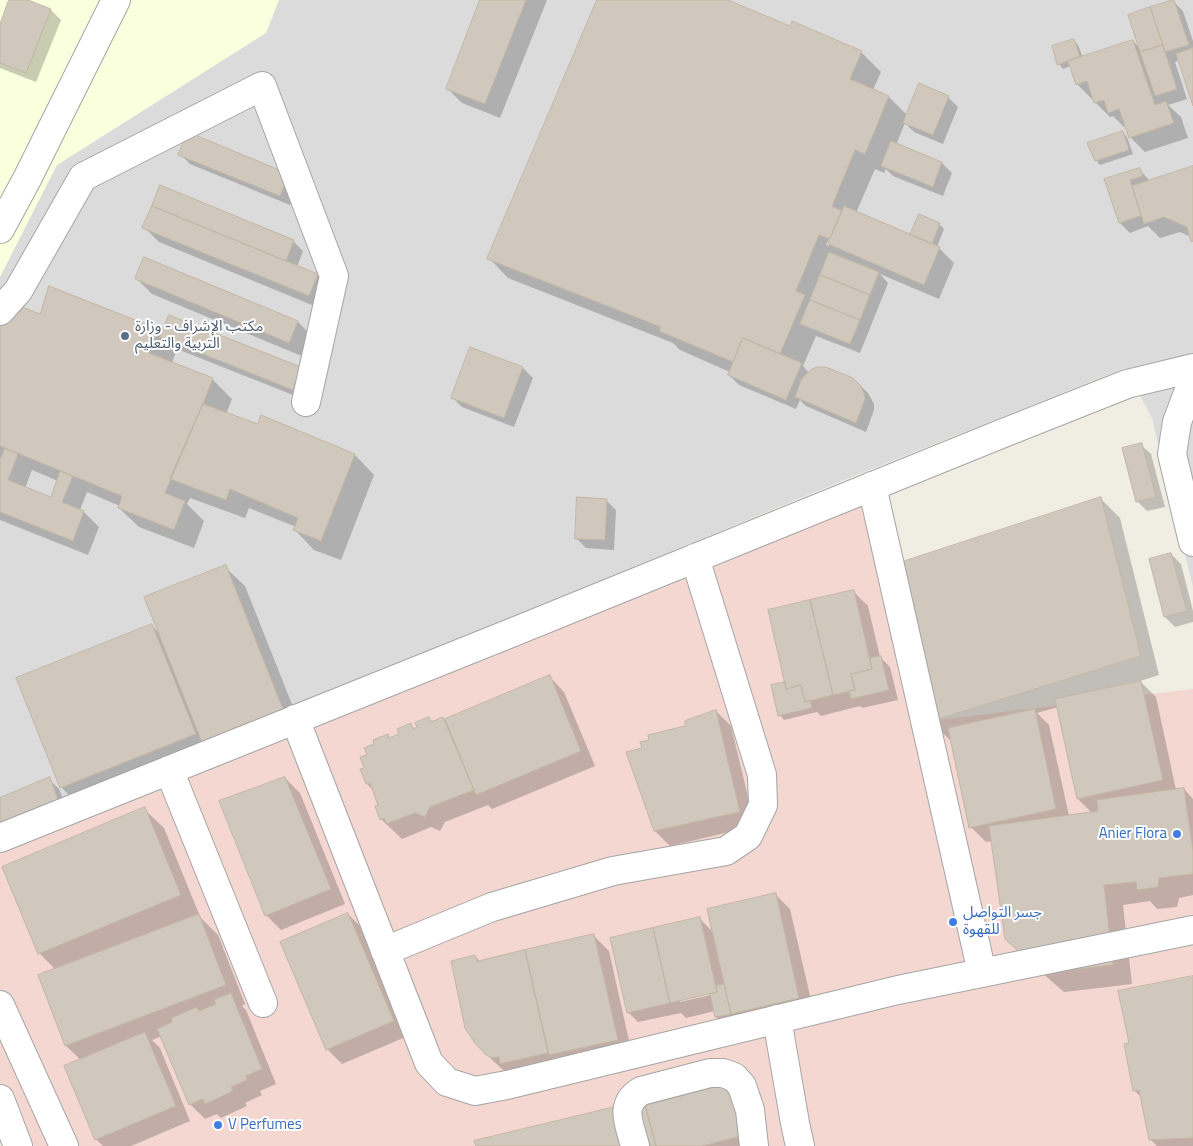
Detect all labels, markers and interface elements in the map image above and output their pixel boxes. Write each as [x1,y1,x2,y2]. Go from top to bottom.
place label: مكتب الإشراف - وزارة التربية والتعليم [135,318,263,353]
marker: مكتب الإشراف - وزارة التربية والتعليم [119,330,131,342]
place label: Anier Flora [1099,825,1167,843]
marker: Anier Flora [1171,828,1183,840]
place label: جسر التواصل للقهوة [963,904,1042,939]
marker: جسر التواصل للقهوة [947,916,959,928]
place label: V Perfumes [228,1116,302,1134]
marker: V Perfumes [212,1119,224,1131]

